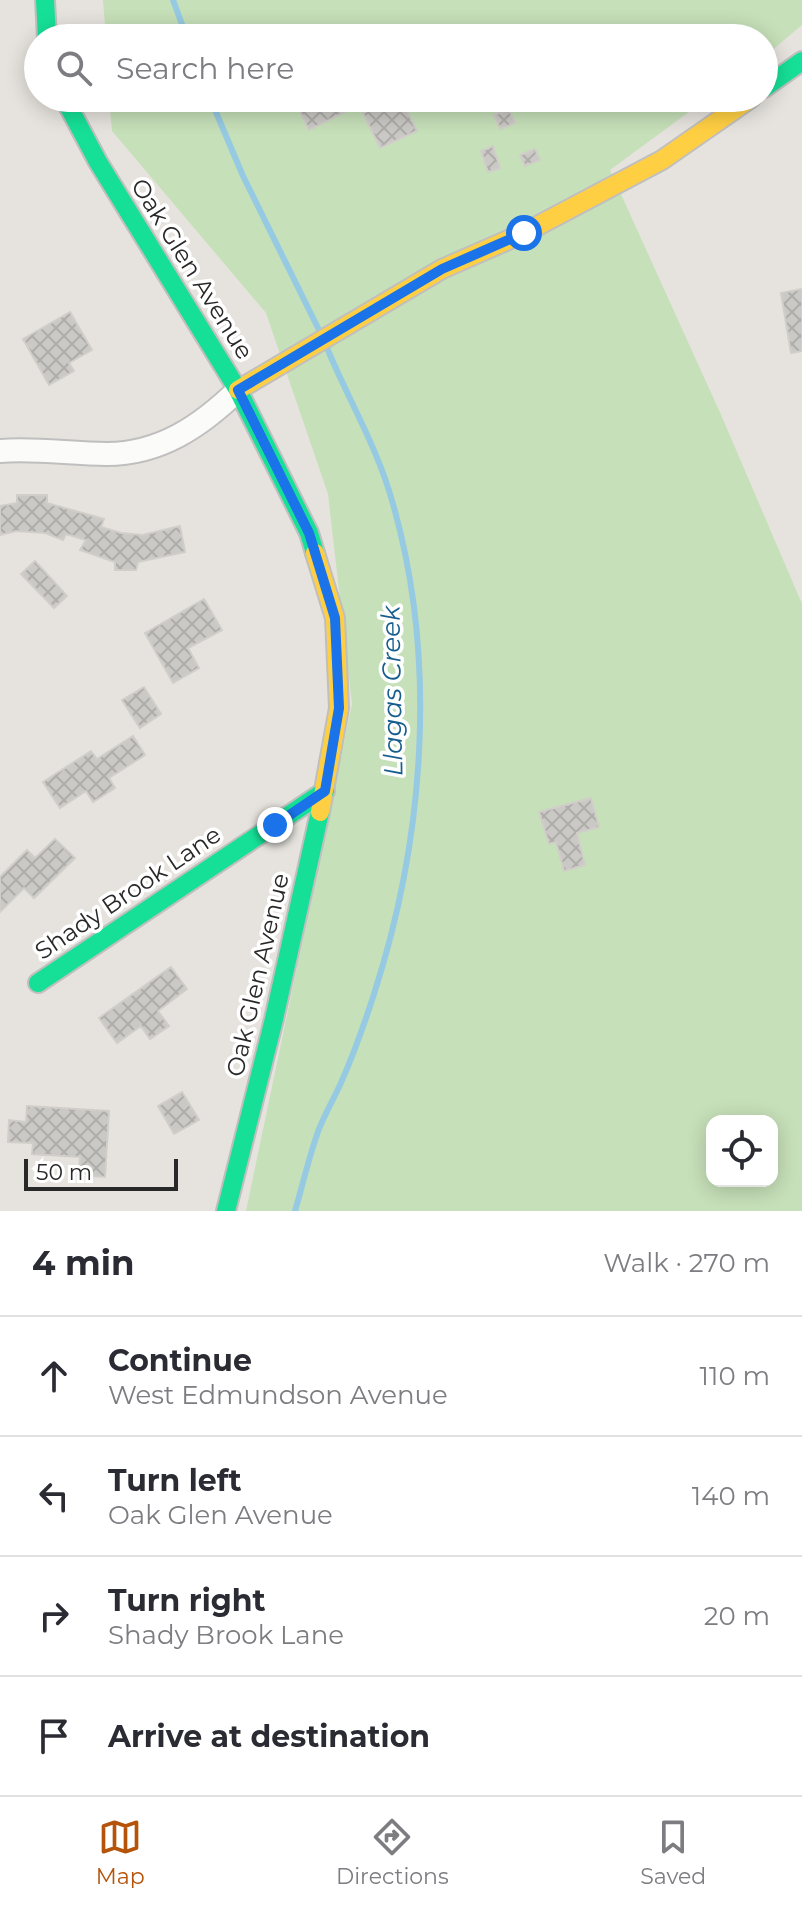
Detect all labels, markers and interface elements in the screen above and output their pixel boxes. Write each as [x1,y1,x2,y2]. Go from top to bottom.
search box [24,24,778,112]
icon: search [52,46,96,90]
text: Search here [116,50,294,87]
street label: Oak Glen Avenue [125,173,260,364]
route start [506,215,542,251]
water label: Llagas Creek [374,604,409,777]
route end [257,807,293,843]
street label: Shady Brook Lane [29,820,226,965]
street label: Oak Glen Avenue [220,871,295,1079]
map controls [706,1115,778,1187]
button: locate [706,1115,778,1187]
scale bar [24,1155,178,1191]
text: 50 m [36,1159,92,1186]
text: 4 min [32,1242,134,1284]
text: Walk · 270 m [603,1247,770,1279]
text: Continue [108,1342,252,1379]
icon: ahead [32,1354,76,1398]
text: 110 m [700,1360,770,1392]
text: West Edmundson Avenue [108,1379,448,1411]
text: Turn left [108,1462,241,1499]
icon: left [32,1474,76,1518]
text: 140 m [692,1480,770,1512]
text: Oak Glen Avenue [108,1499,333,1531]
text: Turn right [108,1582,265,1619]
icon: right [32,1594,76,1638]
text: 20 m [704,1600,770,1632]
text: Shady Brook Lane [108,1619,344,1651]
icon: arrive [32,1714,76,1758]
text: Arrive at destination [108,1718,430,1755]
tab: Map [96,1815,145,1890]
tab: Directions [336,1815,449,1890]
tab: Saved [640,1815,706,1890]

